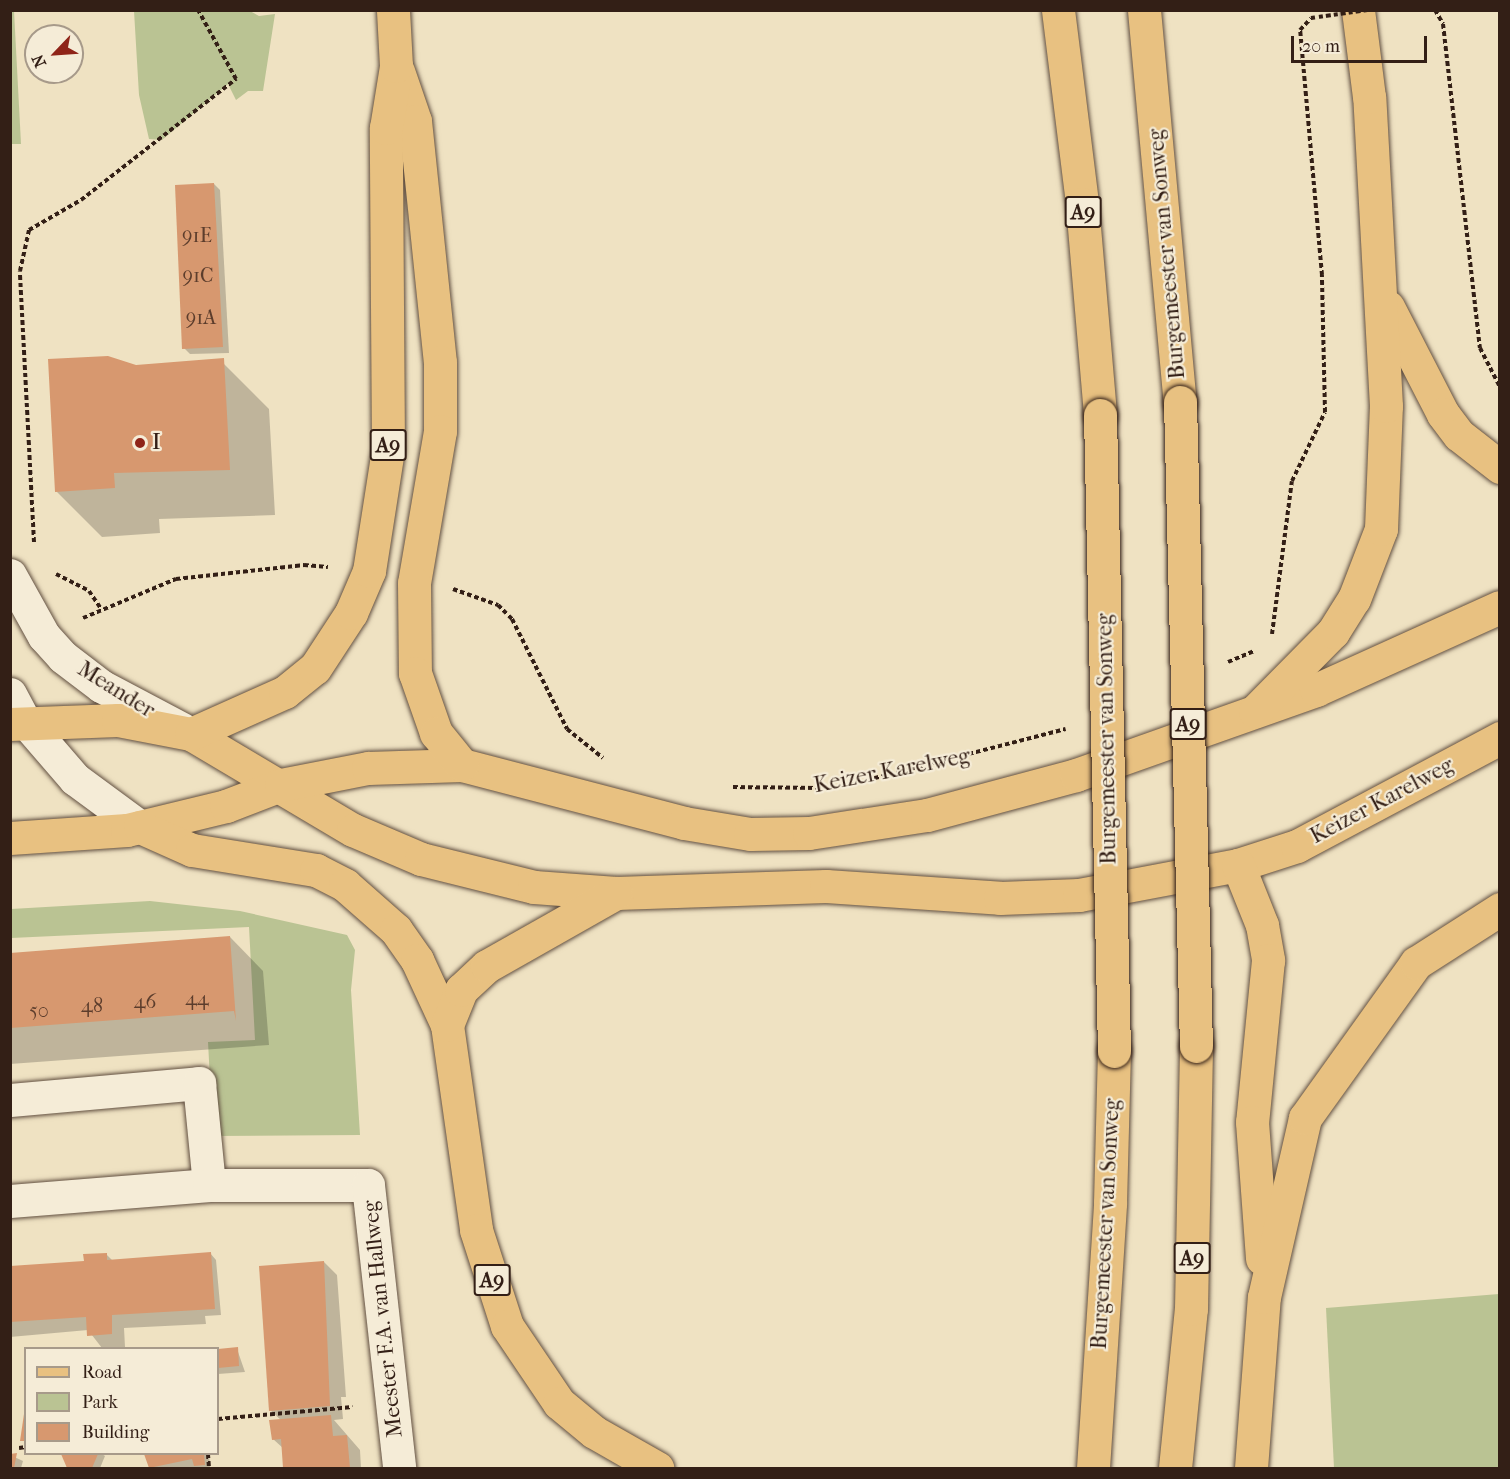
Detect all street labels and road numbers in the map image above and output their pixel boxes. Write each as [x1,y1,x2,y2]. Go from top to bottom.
street label: Burgemeester van Sonweg [1143,128,1191,380]
road number: A9 [1064,194,1102,230]
road number: A9 [368,427,408,463]
street label: Burgemeester van Sonweg [1092,613,1122,865]
street label: Meander [73,656,159,724]
road number: A9 [1168,706,1208,742]
street label: Keizer Karelweg [812,743,972,799]
street label: Keizer Karelweg [1306,752,1458,850]
street label: Burgemeester van Sonweg [1086,1098,1126,1350]
street label: Meester F.A. van Hallweg [357,1199,409,1439]
road number: A9 [1172,1240,1212,1276]
road number: A9 [472,1262,512,1298]

